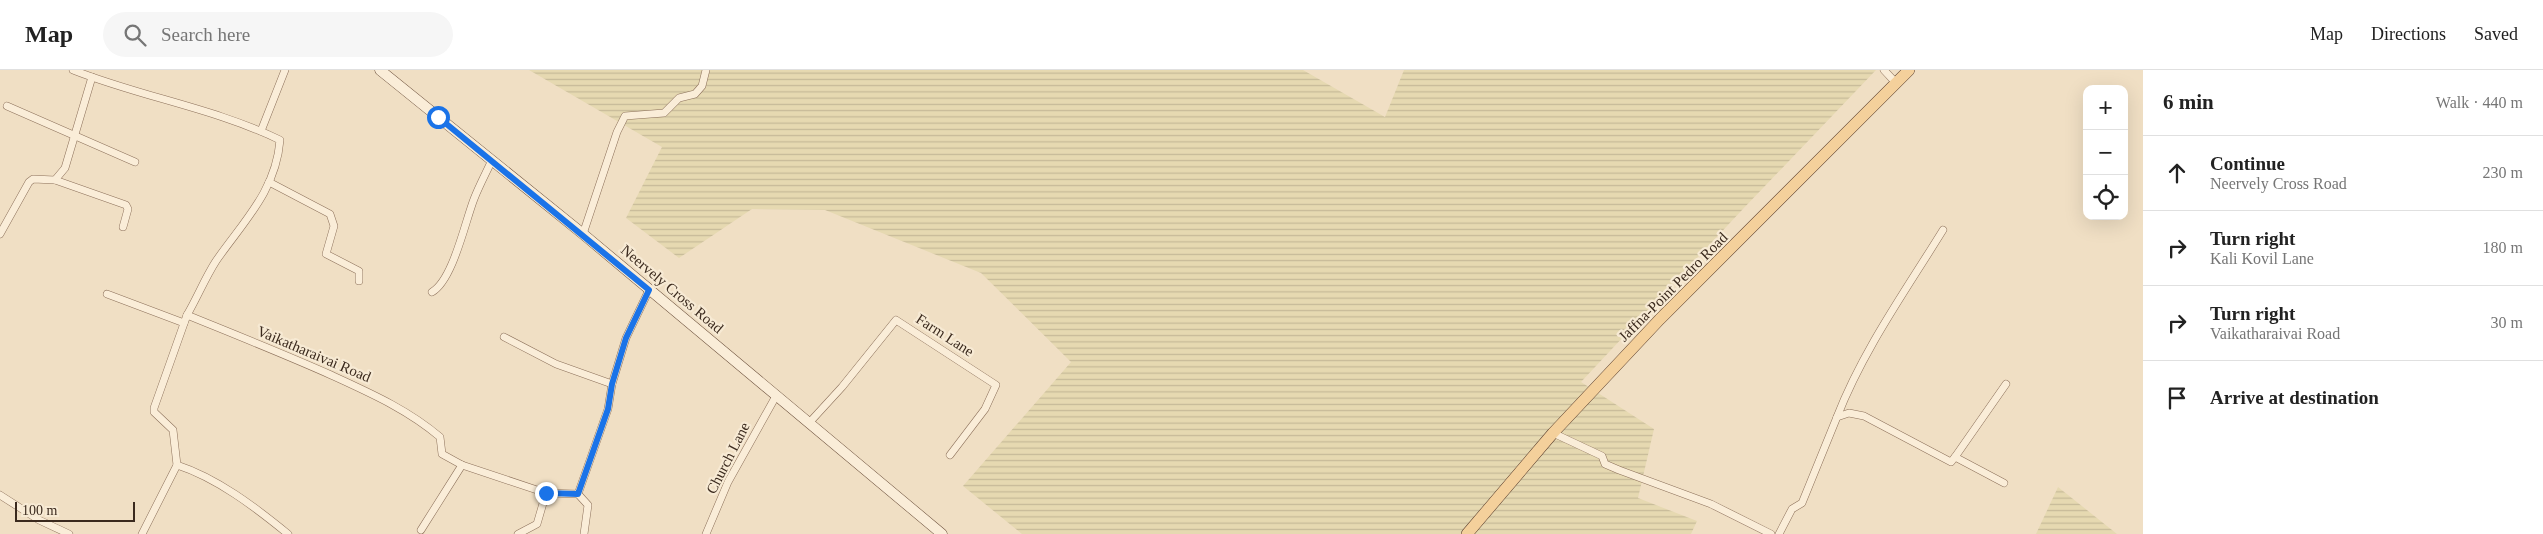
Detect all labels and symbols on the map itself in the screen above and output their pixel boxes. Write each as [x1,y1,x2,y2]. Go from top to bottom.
route start [427,106,450,129]
street label: Jaffna-Point Pedro Road [1615,229,1731,345]
street label: Neervely Cross Road [618,242,727,337]
street label: Farm Lane [913,310,977,360]
street label: Vaikatharaivai Road [255,323,374,385]
street label: Church Lane [703,419,753,496]
route end [535,482,558,505]
scale bar [15,499,135,522]

